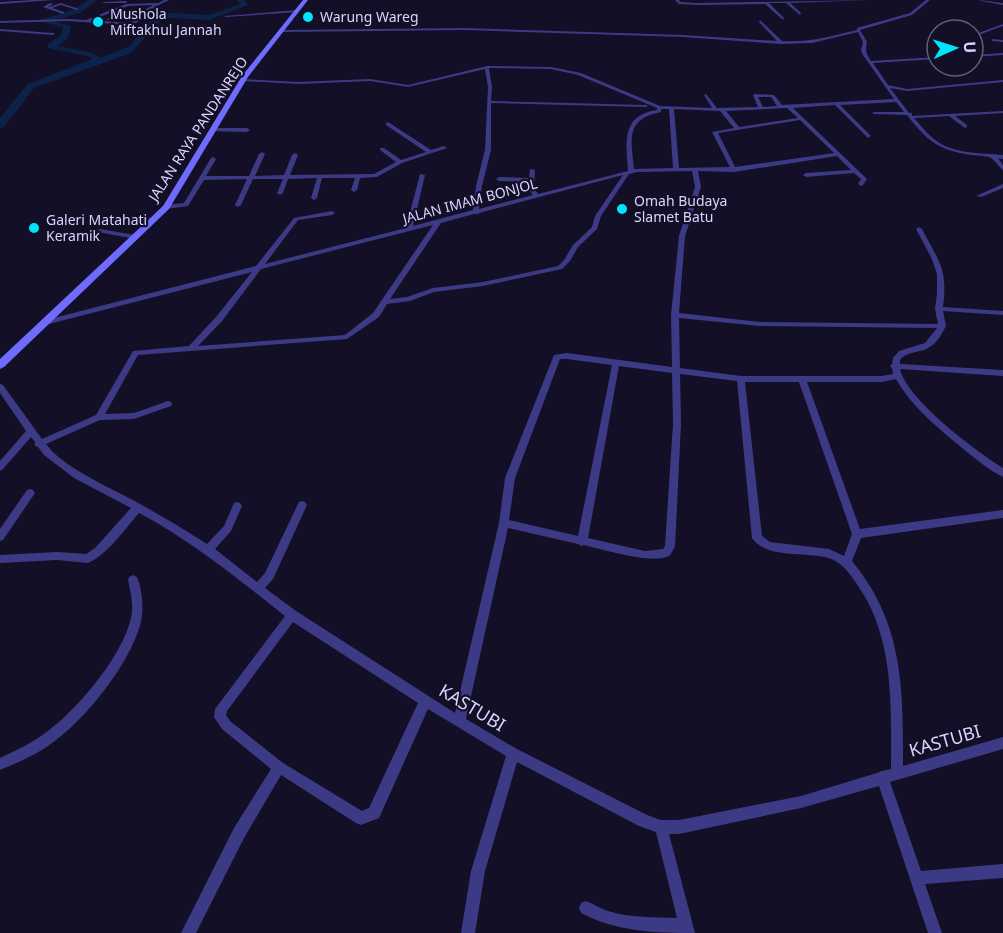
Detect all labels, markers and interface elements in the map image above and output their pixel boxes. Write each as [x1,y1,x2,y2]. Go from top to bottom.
place label: Mushola Miftakhul Jannah [110,4,222,39]
place label: Warung Wareg [320,7,419,26]
marker: Warung Wareg [301,10,315,24]
marker: Mushola Miftakhul Jannah [91,15,105,29]
north arrow [925,18,985,78]
text: U [959,41,981,54]
street label: JALAN RAYA PANDANREJO [143,53,252,206]
street label: JALAN IMAM BONJOL [398,173,539,228]
place label: Omah Budaya Slamet Batu [634,191,727,226]
marker: Omah Budaya Slamet Batu [615,202,629,216]
place label: Galeri Matahati Keramik [46,210,147,245]
marker: Galeri Matahati Keramik [27,221,41,235]
street label: KASTUBI [435,678,510,736]
street label: KASTUBI [906,718,983,762]

